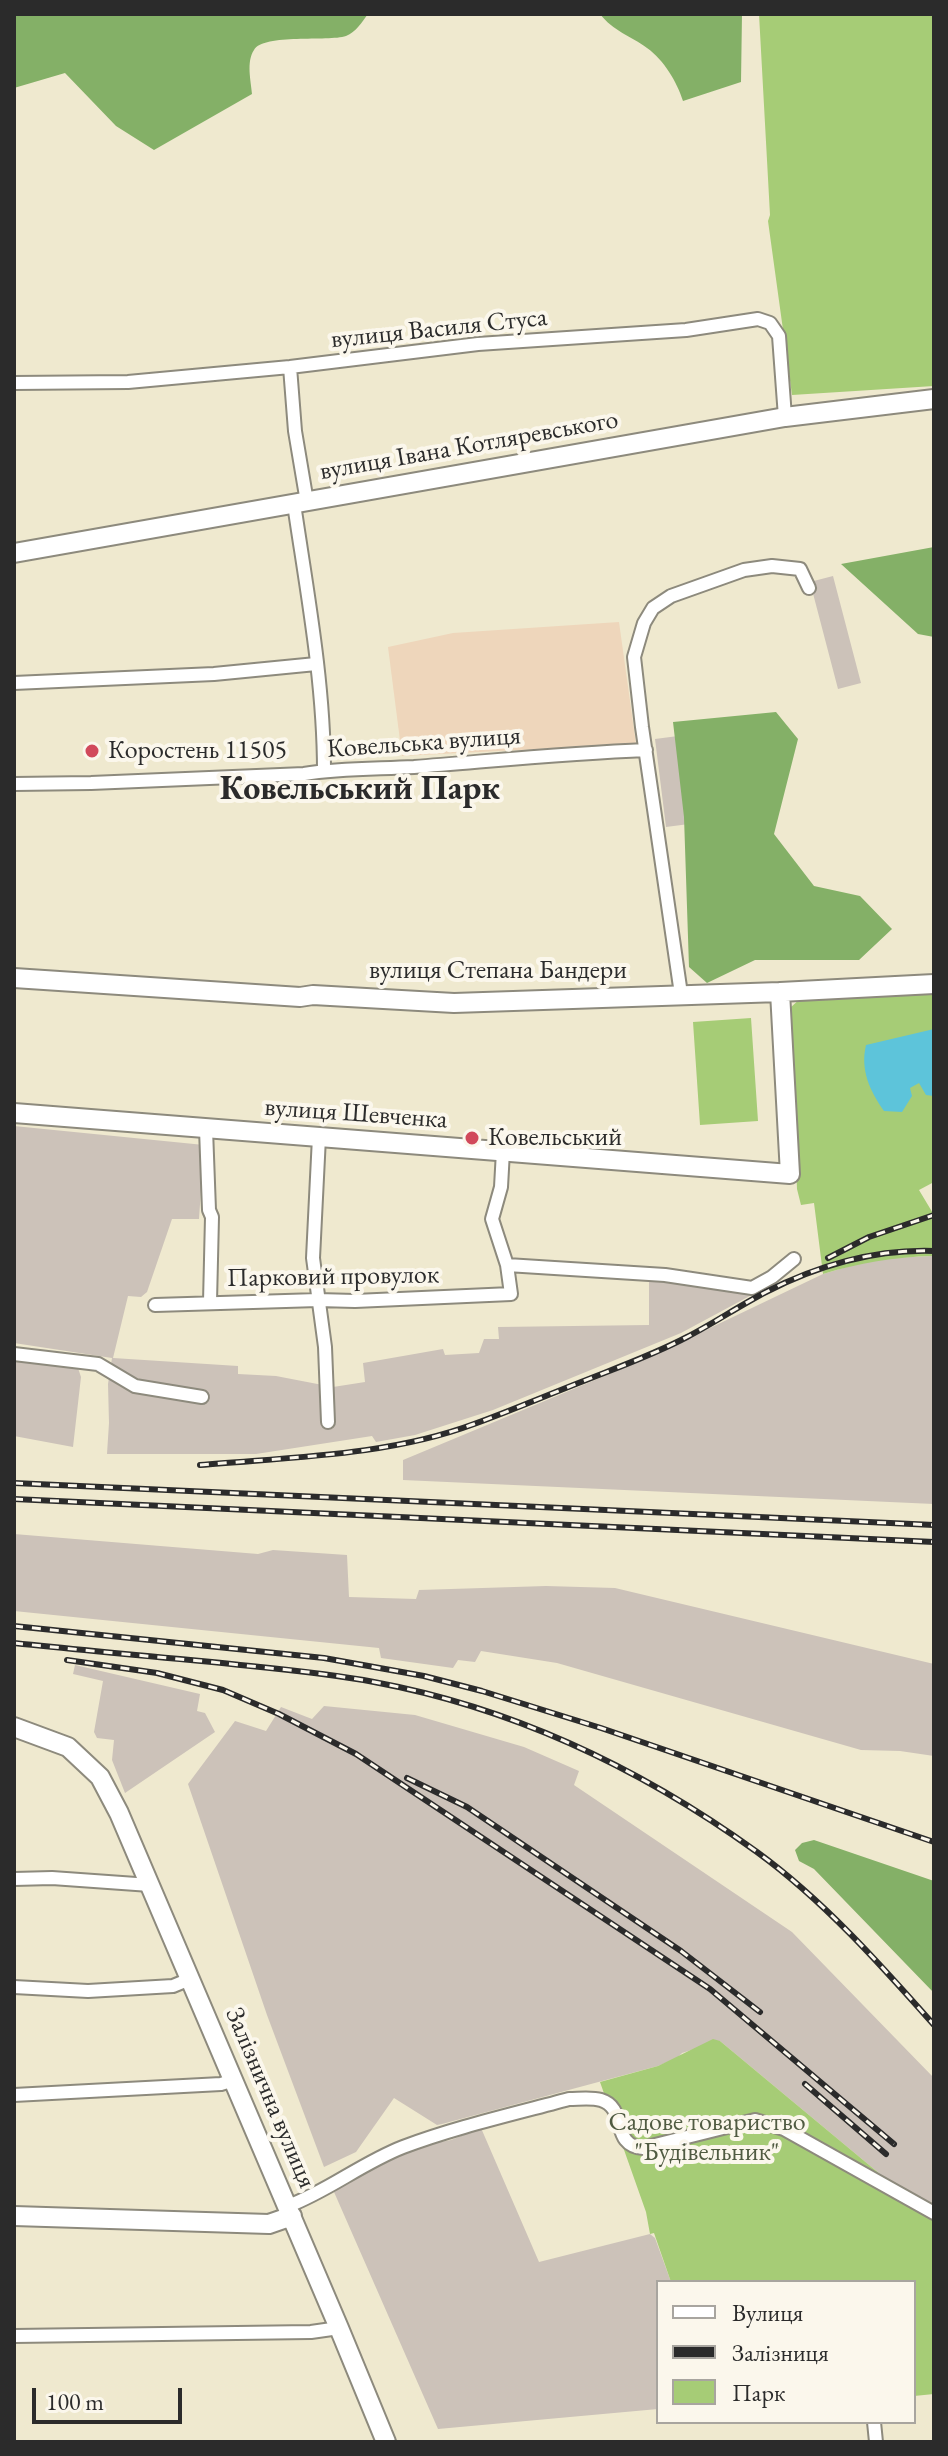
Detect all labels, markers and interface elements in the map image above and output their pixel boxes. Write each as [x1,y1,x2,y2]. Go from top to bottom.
street label: вулиця Василя Стуса [329,302,549,356]
street label: вулиця Івана Котляревського [317,404,621,488]
street label: Ковельська вулиця [326,721,522,765]
place label: Коростень 11505 [108,735,287,767]
marker: Коростень 11505 [83,742,101,760]
district label: Ковельський Парк [220,770,500,810]
street label: вулиця Степана Бандери [369,955,627,987]
street label: вулиця Шевченка [263,1092,449,1136]
place label: Ковельський [488,1122,622,1154]
marker: Ковельський [463,1129,481,1147]
street label: Парковий провулок [227,1260,439,1294]
street label: Залізнична вулиця [218,2003,322,2193]
park label: Садове товариство "Будівельник" [608,2107,806,2168]
legend [656,2280,916,2424]
text: Вулиця [732,2297,803,2328]
text: Залізниця [732,2337,829,2368]
scale bar [36,2372,186,2422]
text: Парк [732,2377,785,2408]
text: 100 m [46,2386,104,2417]

